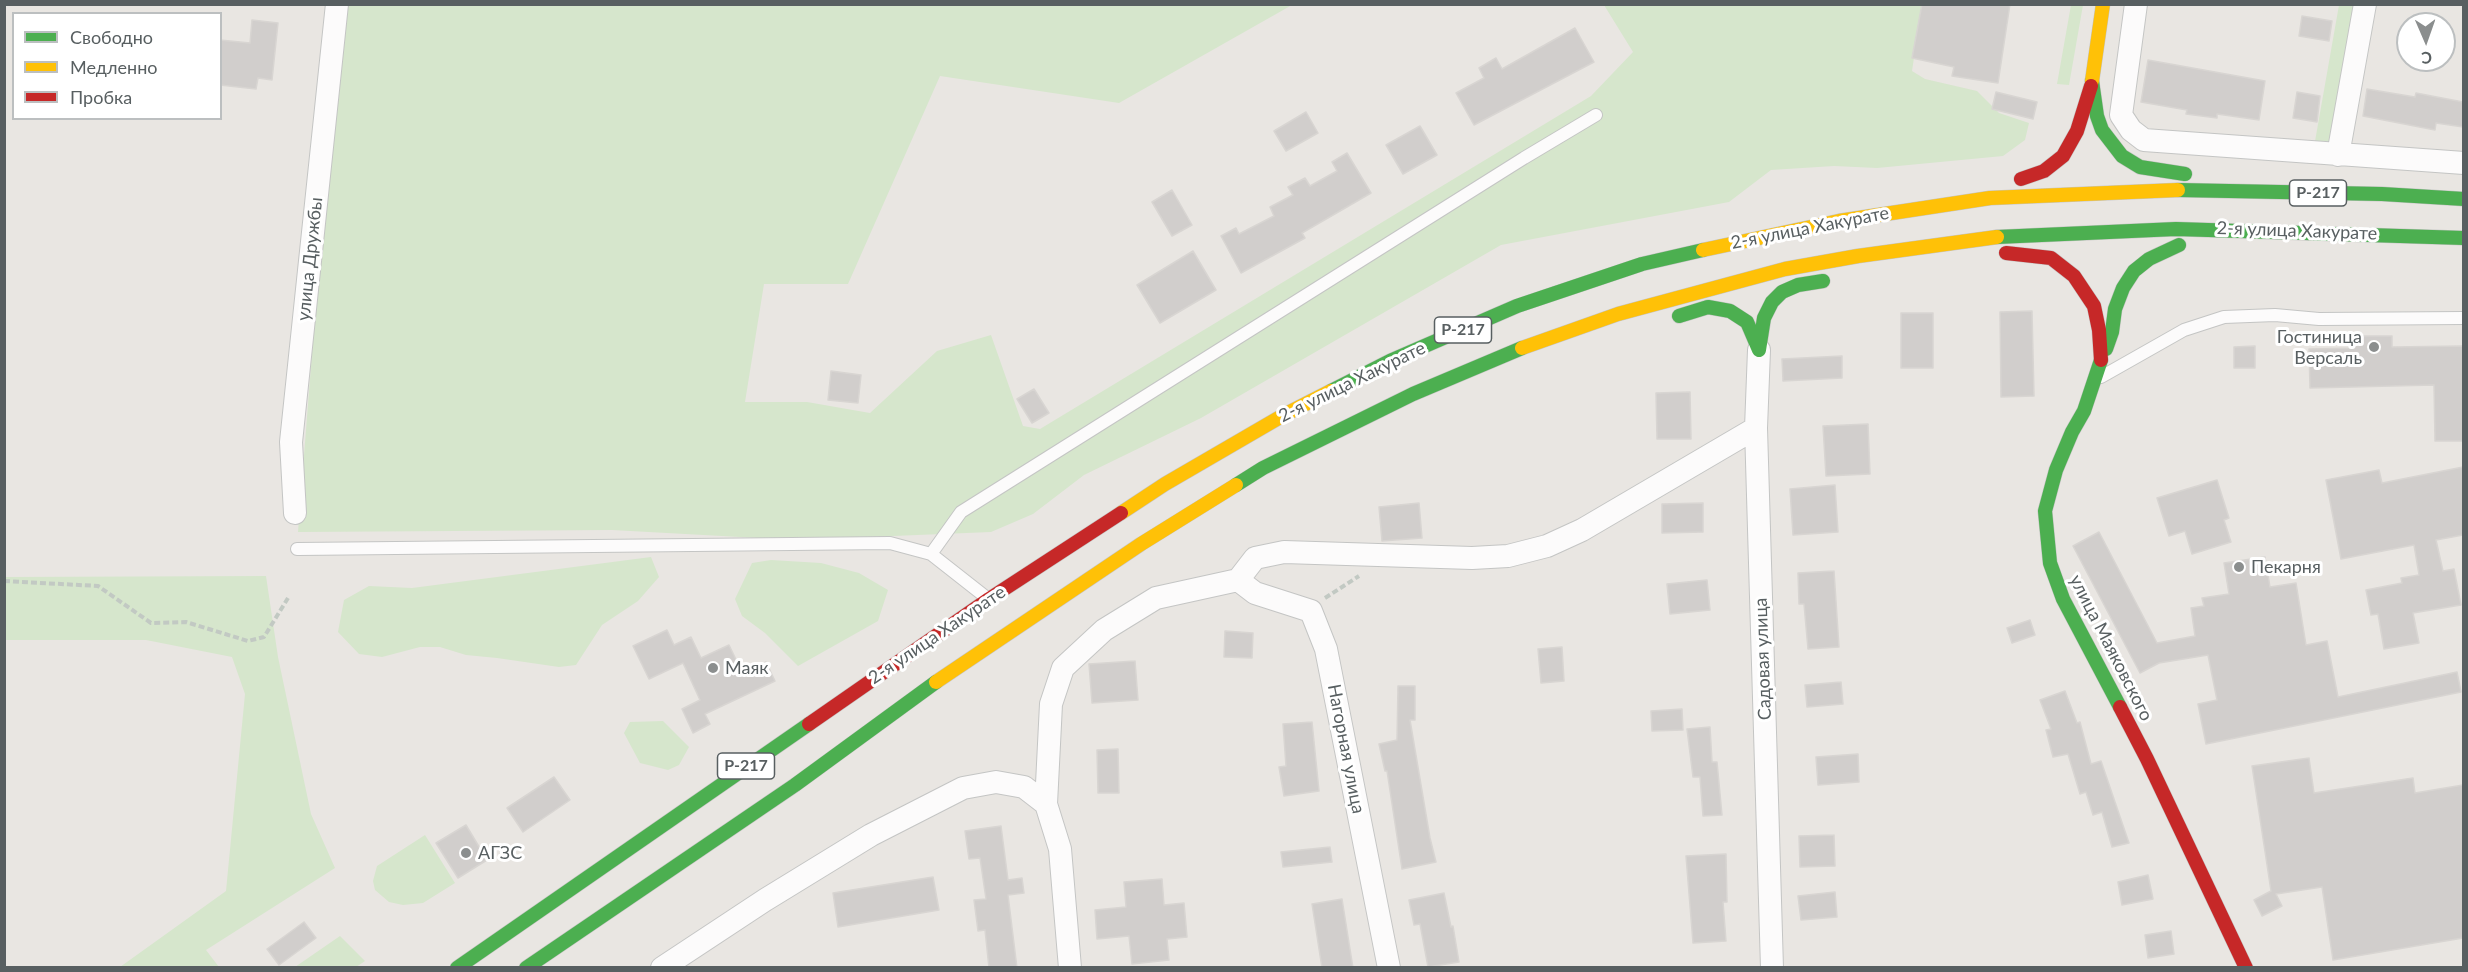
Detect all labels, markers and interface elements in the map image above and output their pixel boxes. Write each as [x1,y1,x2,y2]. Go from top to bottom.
legend [12,12,222,120]
north arrow [2396,12,2456,72]
text: Свободно [70,26,153,48]
text: С [2421,49,2432,68]
text: Медленно [70,56,158,78]
text: Пробка [70,86,132,108]
road number: Р-217 [2290,180,2346,206]
street label: улица Дружбы [293,196,327,322]
street label: 2-я улица Хакурате [1729,202,1891,254]
street label: 2-я улица Хакурате [2216,217,2378,245]
road number: Р-217 [1434,317,1492,343]
place label: Гостиница Версаль [2277,326,2362,368]
street label: 2-я улица Хакурате [1275,337,1429,427]
marker: Гостиница Версаль [2367,340,2381,354]
place label: Пекарня [2251,556,2321,578]
marker: Пекарня [2232,560,2246,574]
street label: улица Маяковского [2065,571,2157,725]
street label: 2-я улица Хакурате [864,581,1010,689]
street label: Садовая улица [1750,597,1776,721]
place label: Маяк [725,657,769,679]
marker: Маяк [706,661,720,675]
street label: Нагорная улица [1323,682,1369,816]
road number: Р-217 [718,753,774,779]
place label: АГЗС [478,842,522,864]
marker: АГЗС [459,846,473,860]

